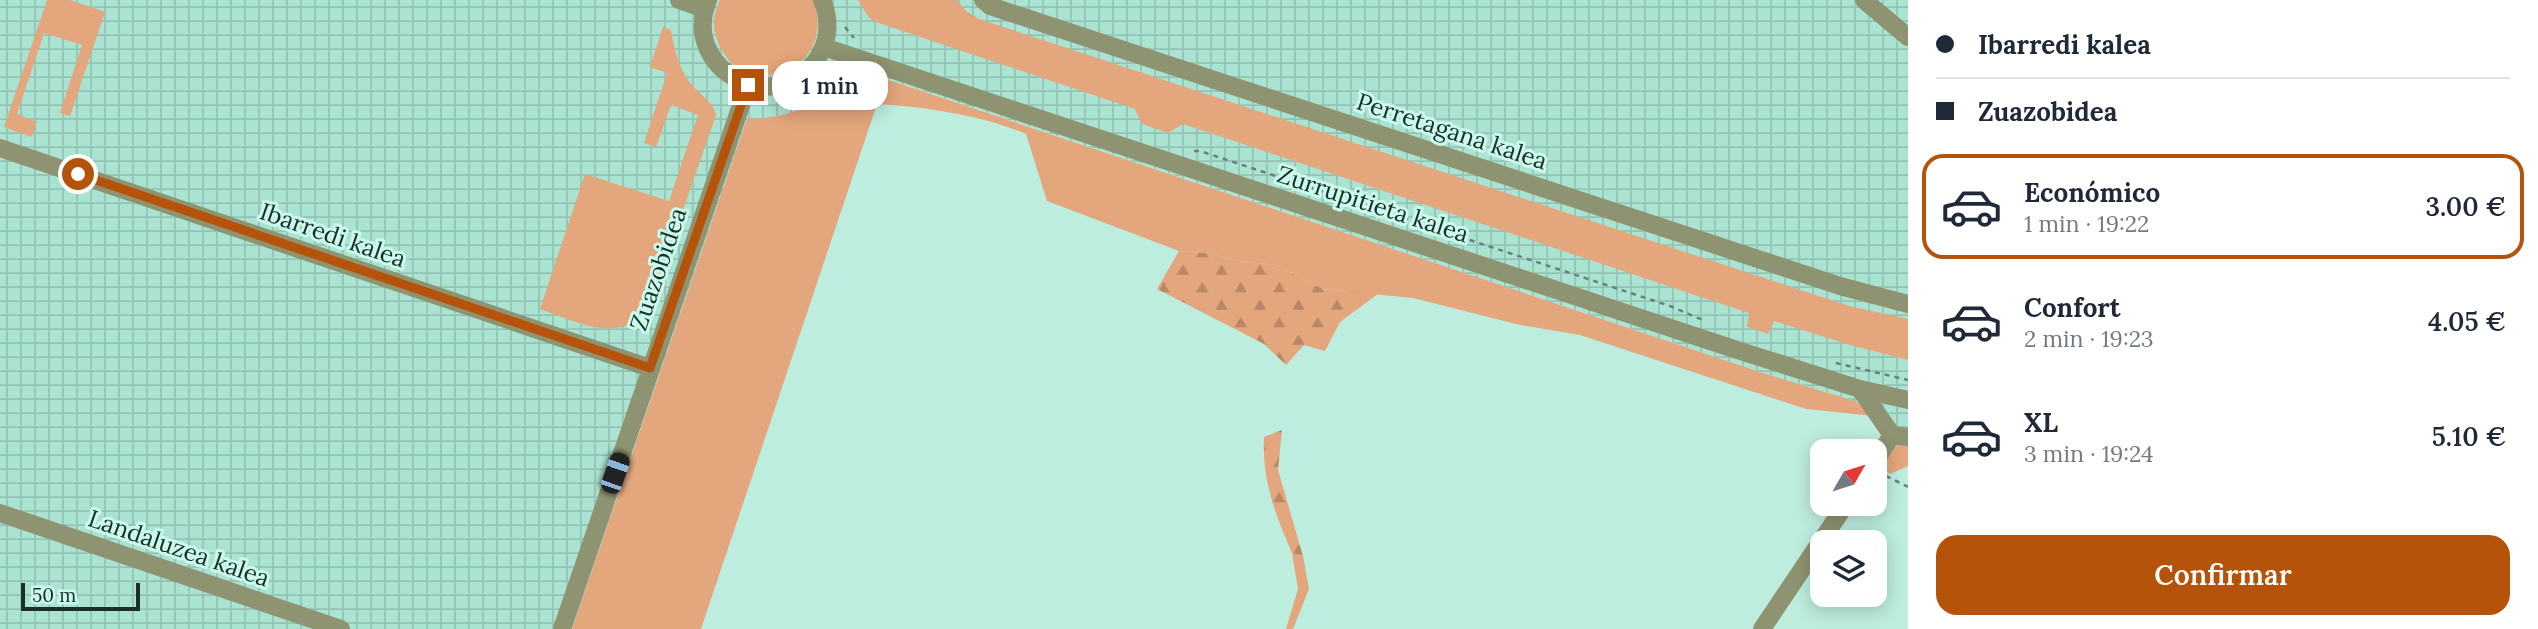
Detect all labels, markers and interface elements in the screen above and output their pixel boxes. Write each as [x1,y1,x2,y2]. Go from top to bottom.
text: Ibarredi kalea [1978,28,2151,61]
callout: 1 min [772,60,888,110]
route end [732,69,764,101]
text: 1 min [801,71,859,100]
street label: Perretagana kalea [1353,86,1551,176]
text: Zuazobidea [1978,95,2117,128]
route start [62,158,94,190]
street label: Zurrupitieta kalea [1273,158,1473,250]
icon: car [1940,175,2003,238]
text: Económico [2024,176,2160,209]
text: 3.00 € [2425,190,2506,223]
street label: Ibarredi kalea [256,196,410,274]
street label: Zuazobidea [623,203,693,335]
text: 1 min · 19:22 [2024,209,2149,238]
icon: car [1940,290,2003,353]
text: Confort [2024,291,2121,324]
text: 4.05 € [2428,305,2506,338]
text: 2 min · 19:23 [2024,324,2153,353]
icon: car [1940,405,2003,468]
text: XL [2024,406,2058,439]
text: 5.10 € [2432,420,2506,453]
north arrow [1810,439,1886,516]
map controls [1810,439,1887,607]
text: 3 min · 19:24 [2024,439,2153,468]
car [599,450,632,496]
street label: Landaluzea kalea [84,502,274,594]
button: layers [1810,530,1887,607]
button: Confirmar [1936,535,2510,615]
scale bar [21,580,140,612]
text: 50 m [32,583,76,607]

